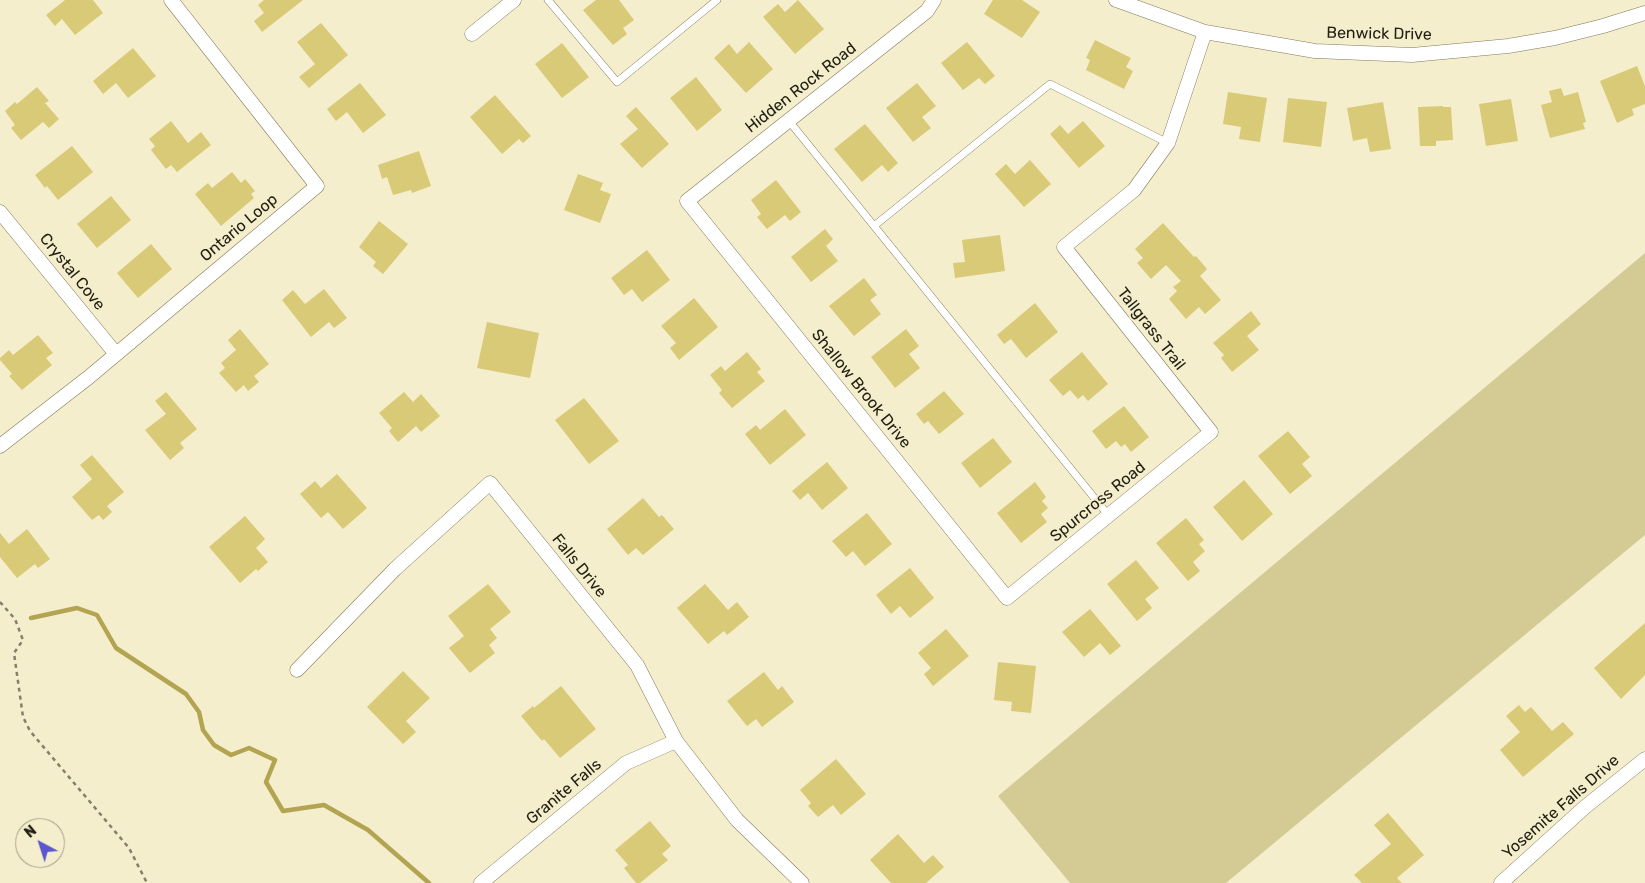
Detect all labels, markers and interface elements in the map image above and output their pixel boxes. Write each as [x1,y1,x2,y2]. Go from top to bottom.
street label: Benwick Drive [1326,23,1432,45]
street label: Hidden Rock Road [742,39,860,137]
street label: Ontario Loop [196,190,282,266]
street label: Crystal Cove [35,230,109,314]
street label: Tallgrass Trail [1113,284,1189,374]
street label: Shallow Brook Drive [807,326,915,452]
street label: Spurcross Road [1046,458,1150,546]
street label: Falls Drive [548,530,610,602]
street label: Yosemite Falls Drive [1499,751,1623,863]
street label: Granite Falls [523,755,605,829]
north arrow [15,818,65,868]
text: N [21,822,40,842]

